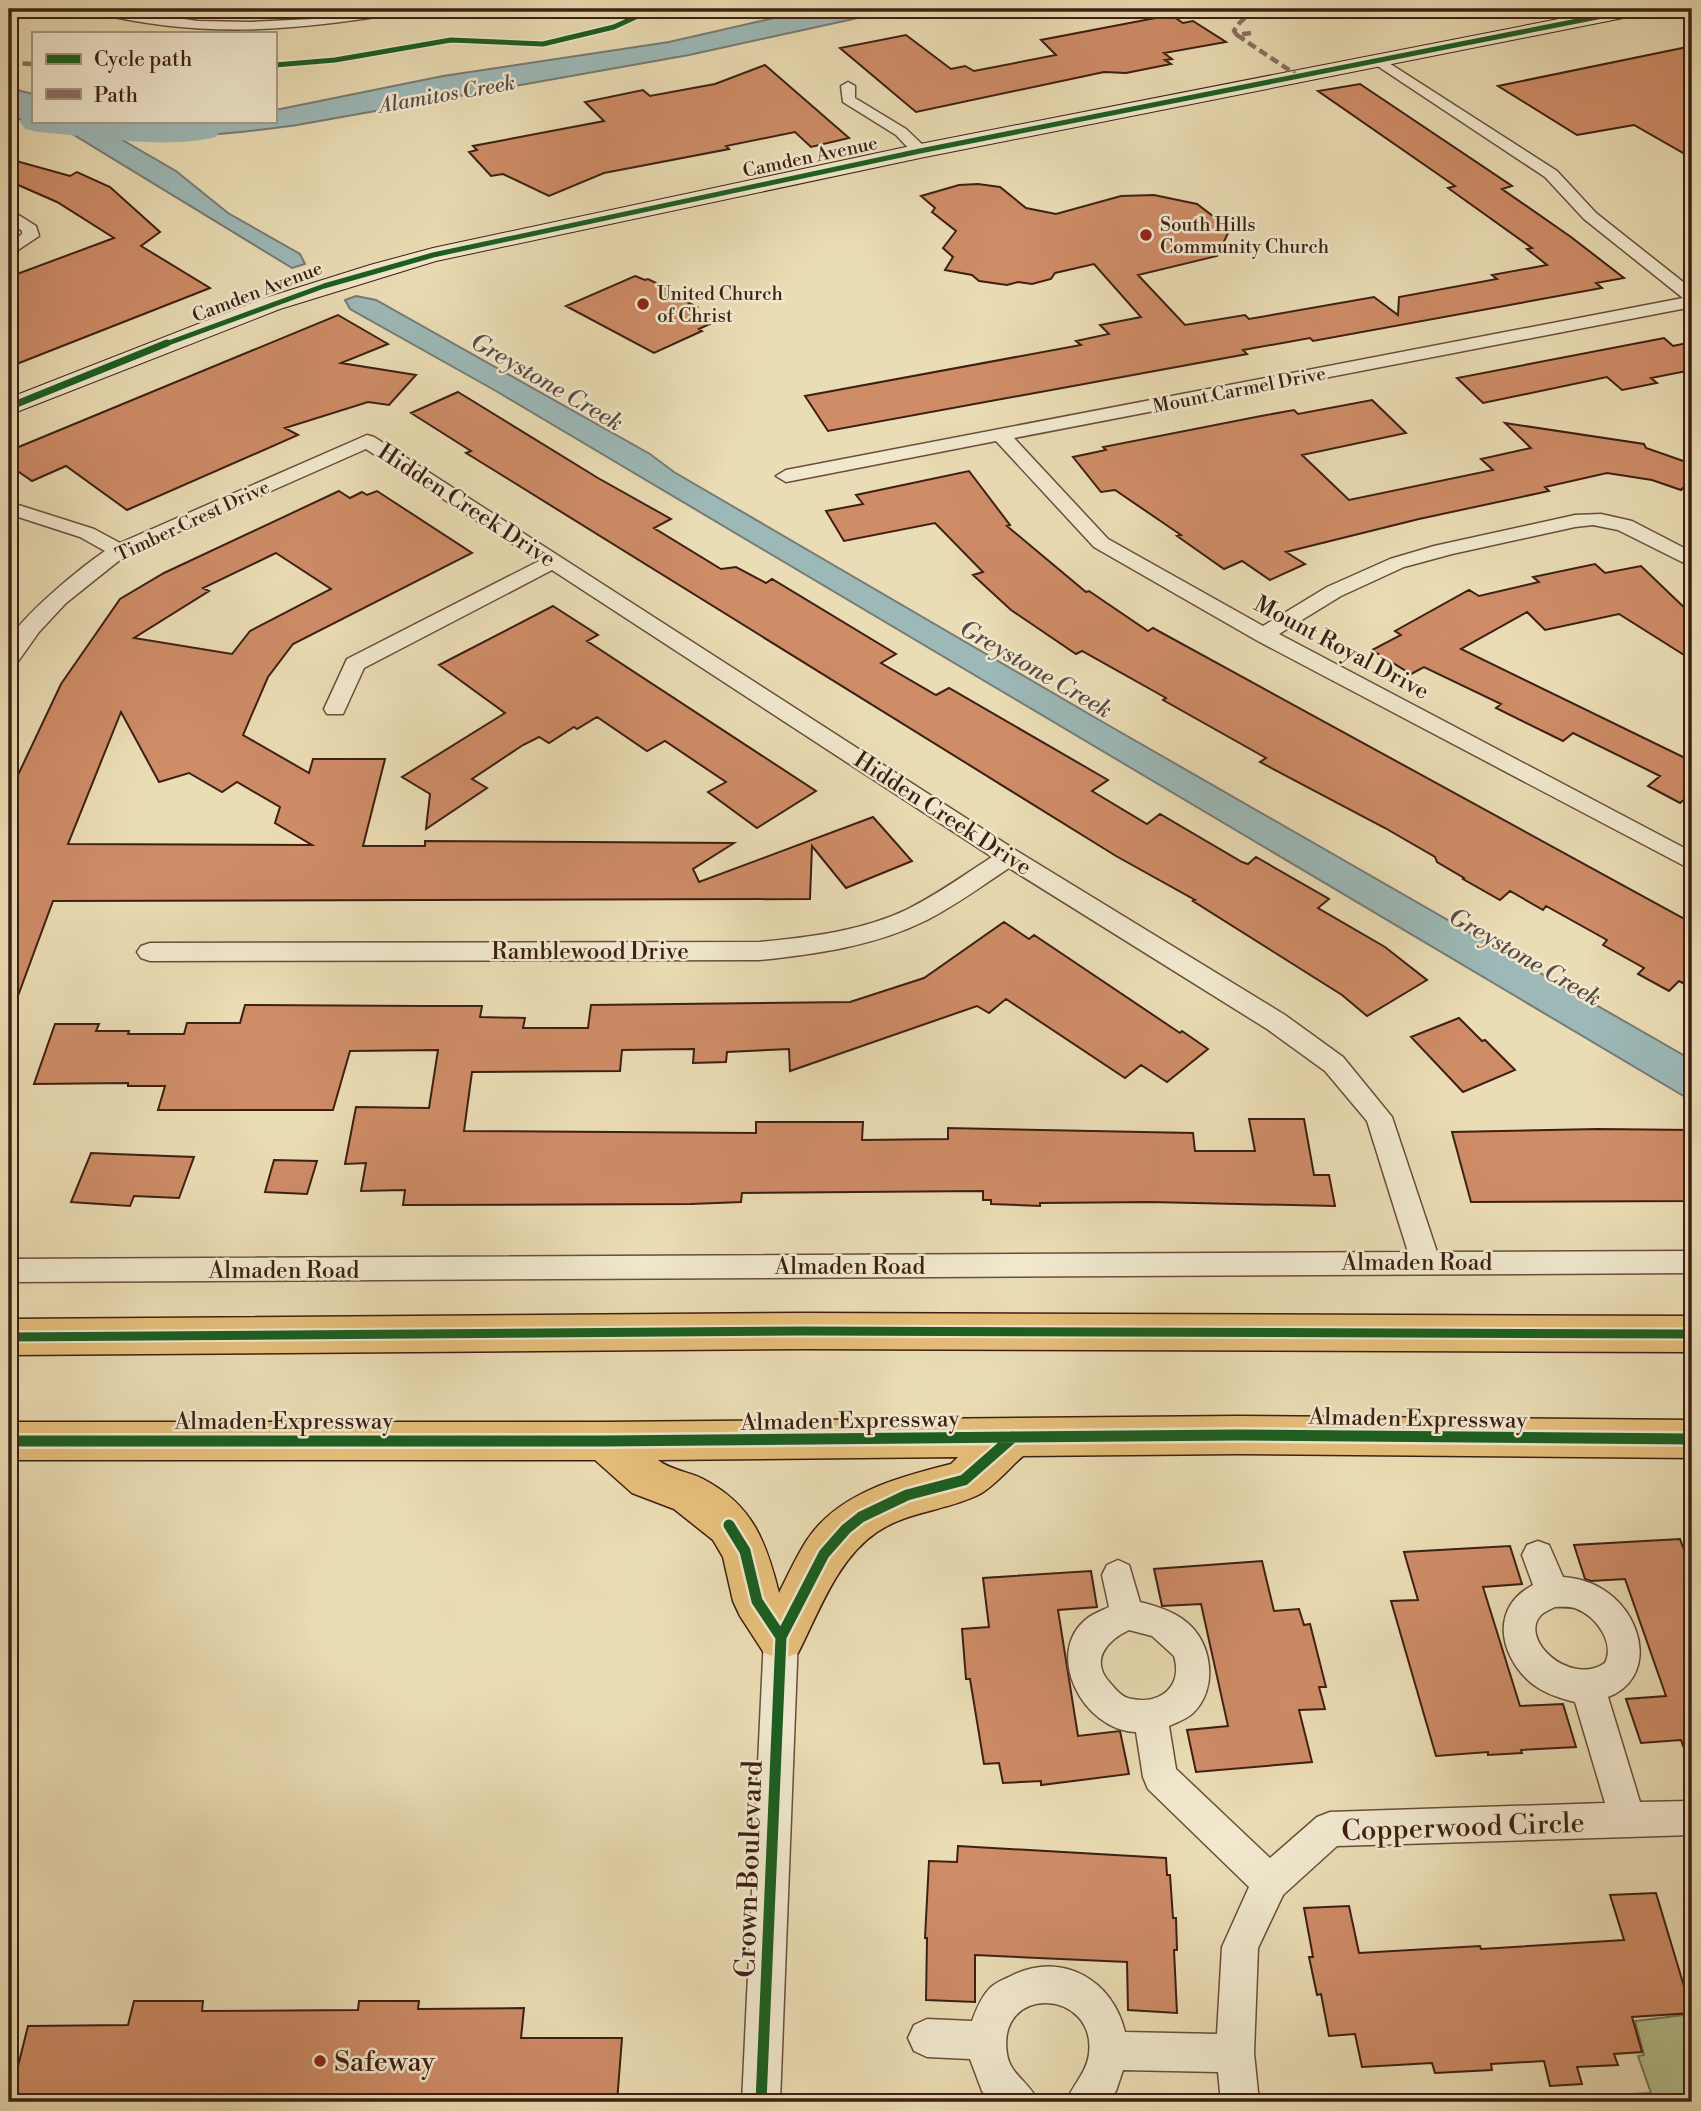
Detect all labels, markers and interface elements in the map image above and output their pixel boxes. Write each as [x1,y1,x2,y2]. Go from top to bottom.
legend [32,32,276,122]
text: Cycle path [94,47,193,73]
water label: Alamitos Creek [375,70,517,120]
text: Path [94,83,139,109]
street label: Camden Avenue [740,131,880,183]
place label: South Hills Community Church [1160,213,1329,259]
marker: South Hills Community Church [1138,227,1154,243]
street label: Camden Avenue [189,256,326,328]
place label: United Church of Christ [657,282,783,328]
marker: United Church of Christ [635,296,651,312]
water label: Greystone Creek [465,327,628,439]
street label: Mount Carmel Drive [1151,361,1328,419]
street label: Hidden Creek Drive [372,438,561,574]
street label: Timber Crest Drive [112,475,273,567]
street label: Mount Royal Drive [1249,590,1434,706]
water label: Greystone Creek [954,614,1117,726]
street label: Hidden Creek Drive [848,746,1037,882]
water label: Greystone Creek [1443,902,1606,1014]
street label: Ramblewood Drive [491,938,689,966]
street label: Almaden Road [1341,1249,1492,1277]
street label: Almaden Road [774,1253,925,1281]
street label: Almaden Road [208,1257,359,1285]
street label: Almaden Expressway [1307,1403,1528,1435]
street label: Almaden Expressway [739,1405,961,1437]
street label: Almaden Expressway [174,1408,394,1436]
street label: Crown Boulevard [728,1760,771,1978]
street label: Copperwood Circle [1341,1806,1585,1849]
place label: Safeway [334,2045,435,2080]
marker: Safeway [312,2053,328,2069]

